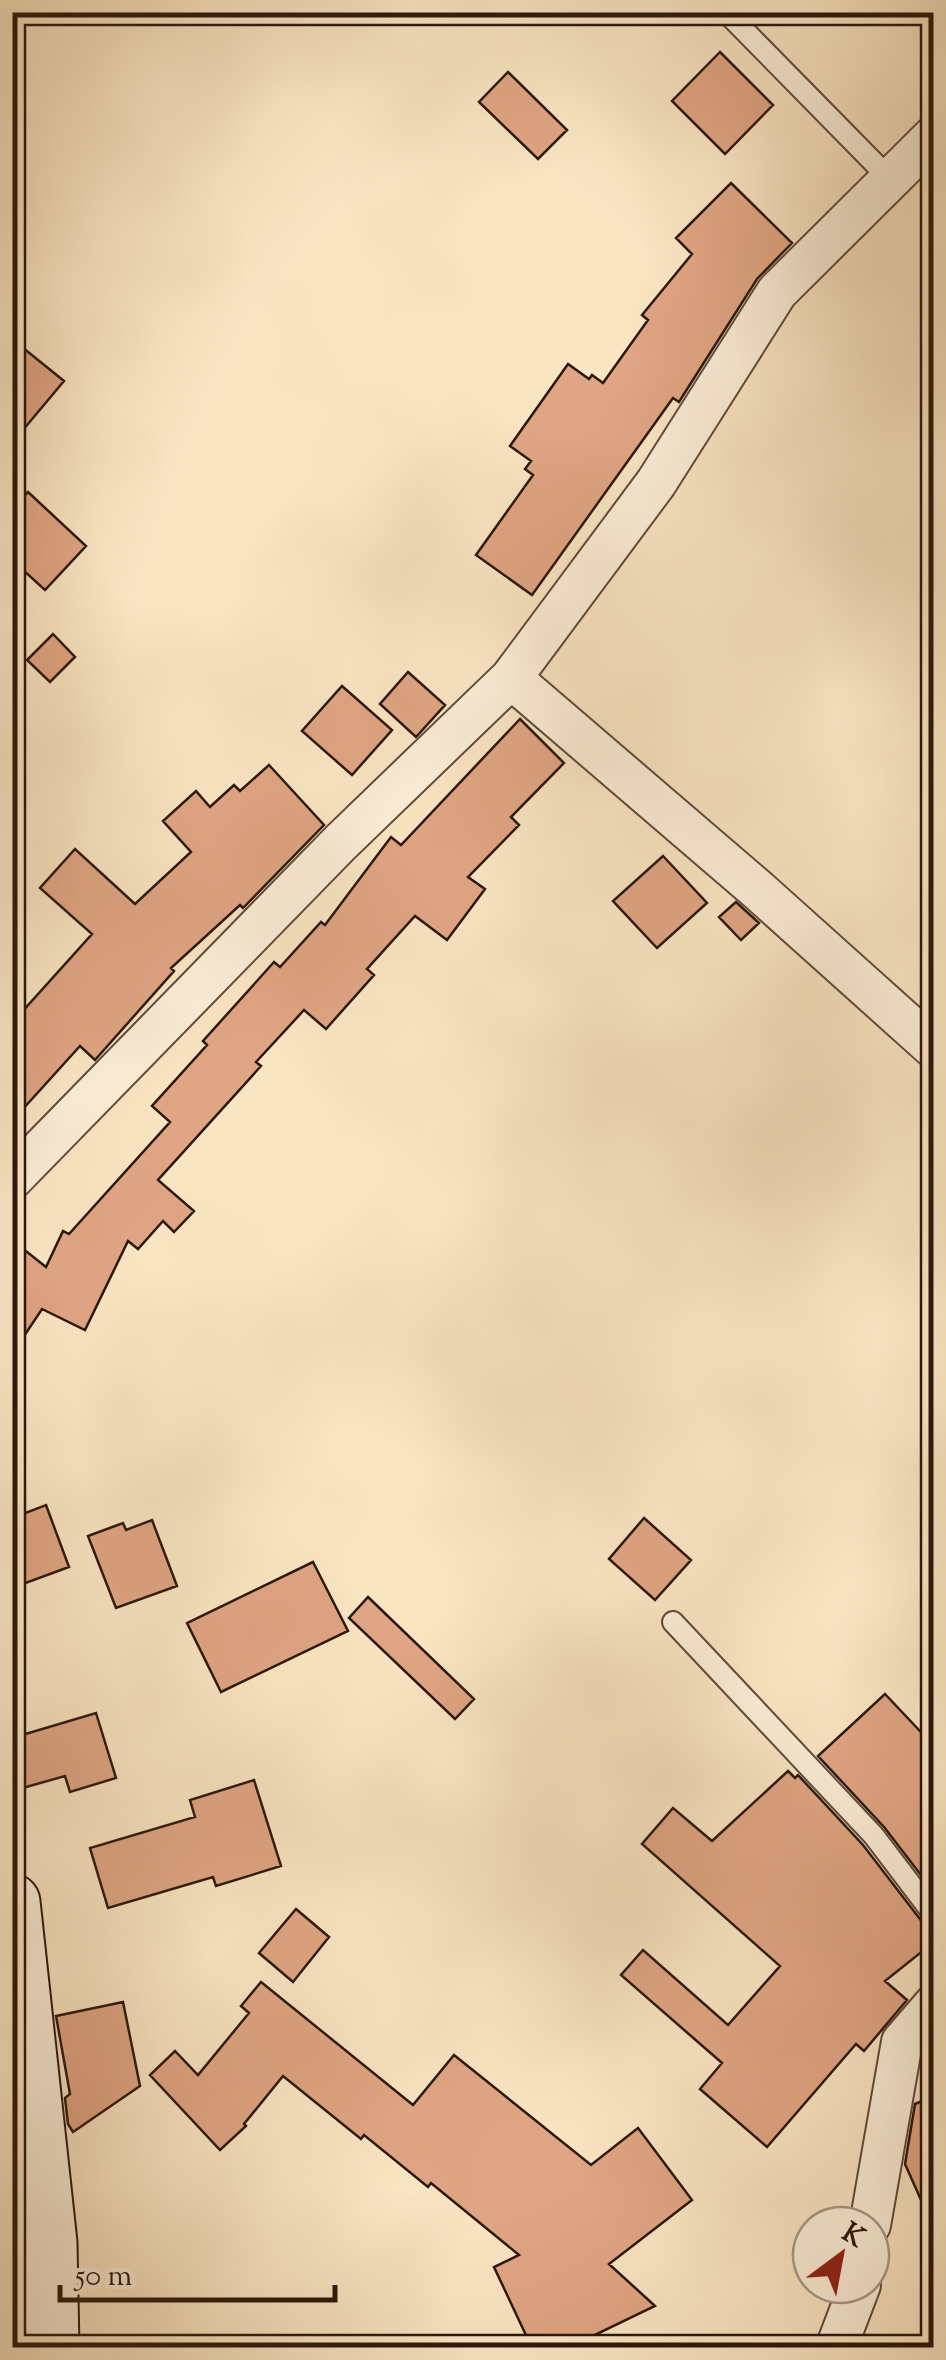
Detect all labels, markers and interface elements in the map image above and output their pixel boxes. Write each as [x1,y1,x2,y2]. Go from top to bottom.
north arrow [791,2205,891,2305]
text: K [833,2214,872,2259]
scale bar [60,2240,335,2302]
text: 50 m [73,2256,133,2299]

